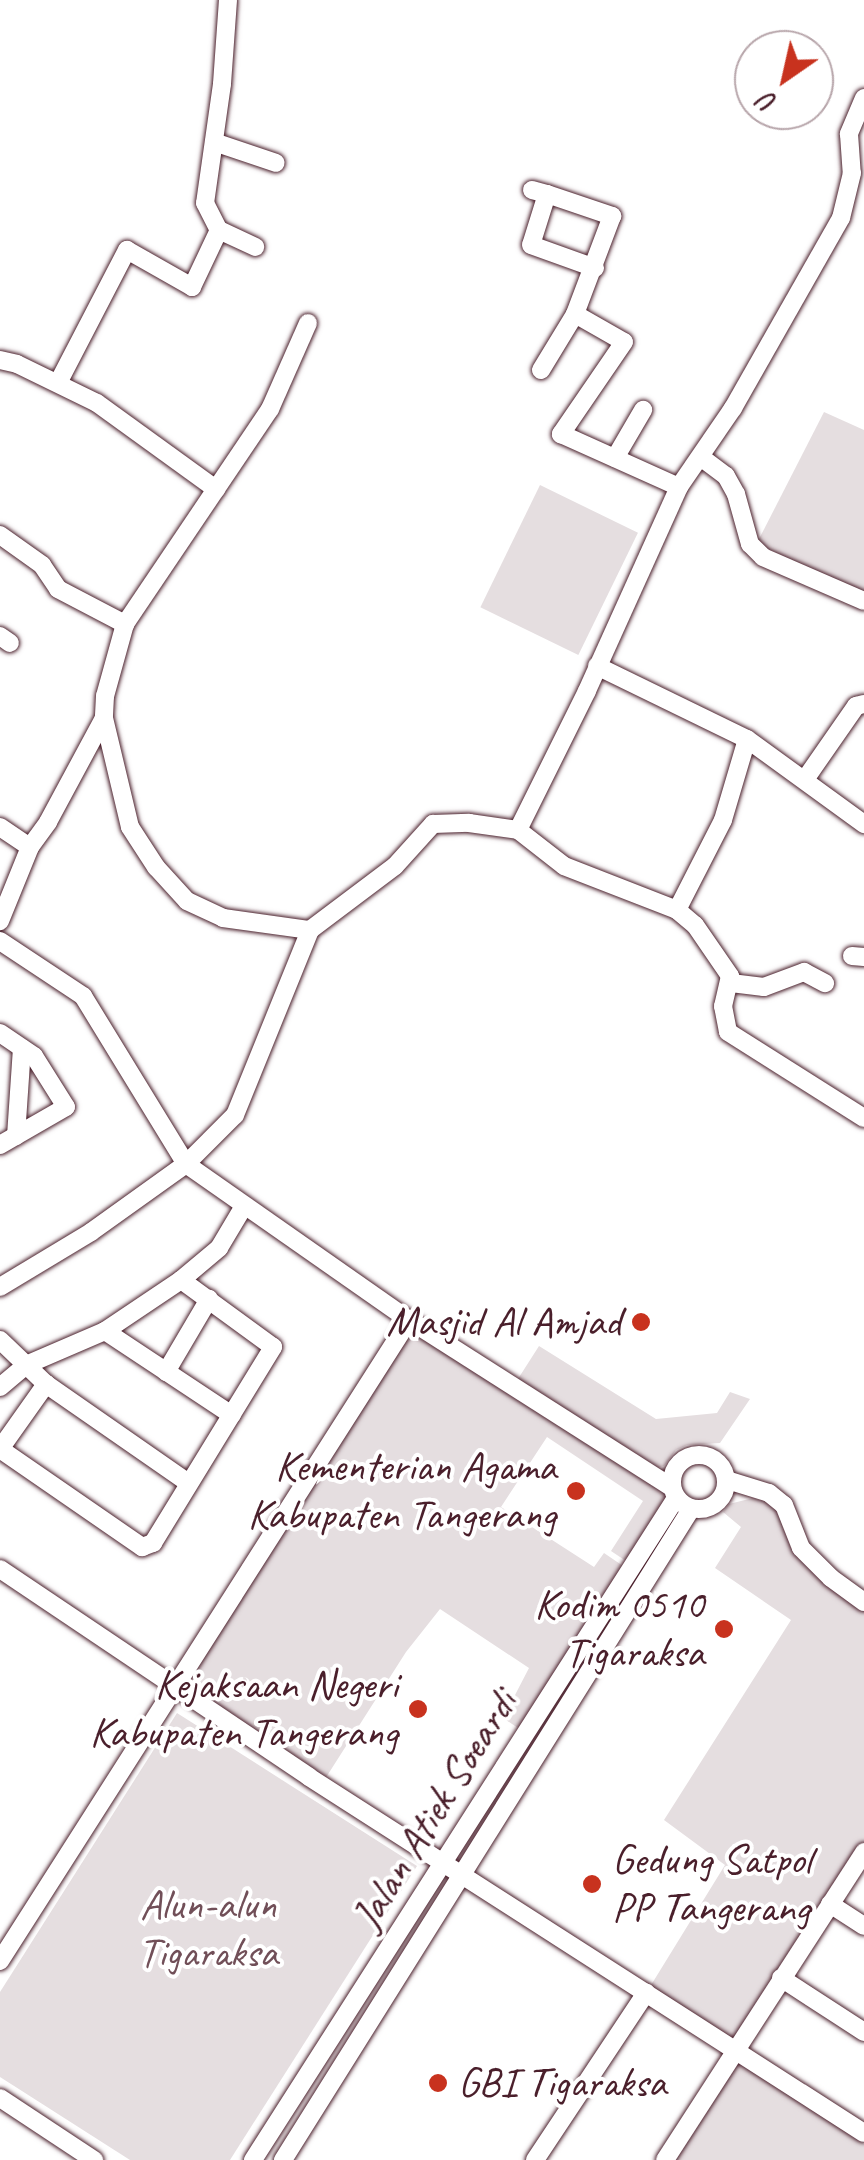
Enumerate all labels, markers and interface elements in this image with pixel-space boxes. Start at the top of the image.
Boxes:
north arrow [734,30,834,130]
text: U [753,85,783,122]
place label: Masjid Al Amjad [389,1297,621,1347]
marker: Masjid Al Amjad [630,1311,652,1333]
place label: Kementerian Agama Kabupaten Tangerang [247,1442,556,1540]
marker: Kementerian Agama Kabupaten Tangerang [565,1480,587,1502]
place label: Kodim 0510 Tigaraksa [535,1580,704,1678]
marker: Kodim 0510 Tigaraksa [713,1618,735,1640]
place label: Kejaksaan Negeri Kabupaten Tangerang [89,1660,398,1758]
street label: Jalan Atiek Soeardi [342,1682,528,1938]
marker: Kejaksaan Negeri Kabupaten Tangerang [407,1698,429,1720]
place label: Gedung Satpol PP Tangerang [612,1835,812,1934]
marker: Gedung Satpol PP Tangerang [581,1873,603,1895]
park label: Alun-alun Tigaraksa [138,1880,278,1978]
place label: GBI Tigaraksa [458,2058,666,2108]
marker: GBI Tigaraksa [427,2072,449,2094]

